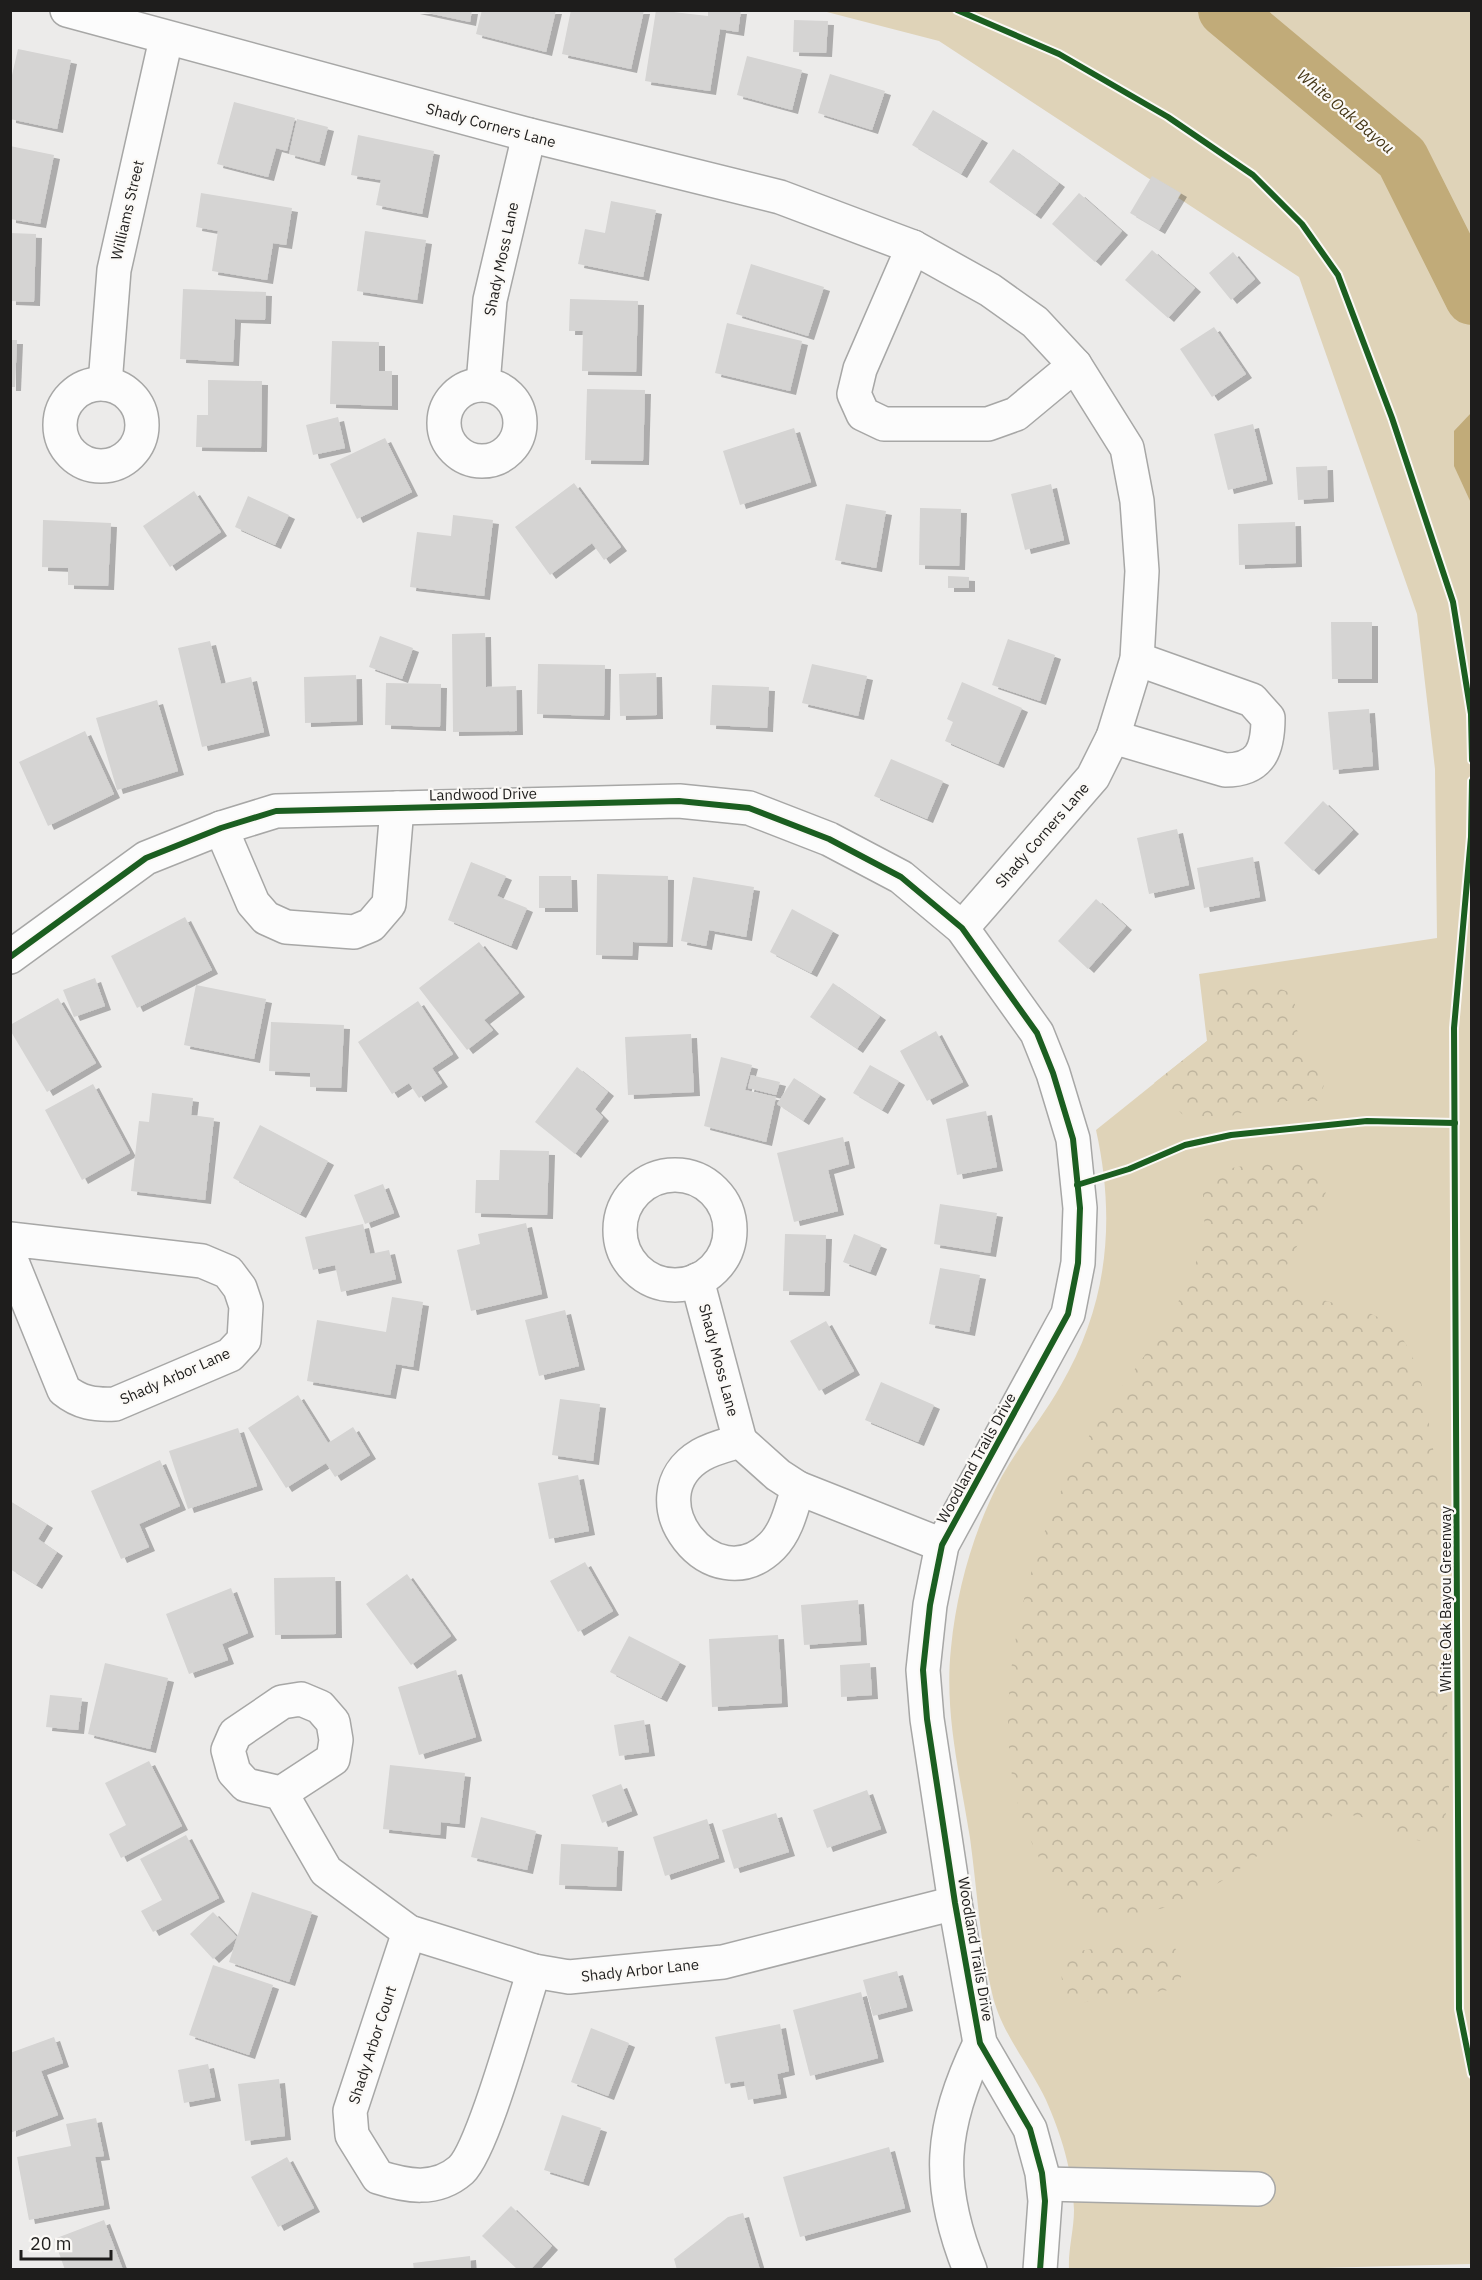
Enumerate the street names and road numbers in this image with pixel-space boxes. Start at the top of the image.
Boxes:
street label: Shady Corners Lane [424,99,558,151]
street label: Williams Street [106,158,148,262]
street label: Shady Moss Lane [480,200,522,318]
street label: Shady Corners Lane [991,778,1093,892]
street label: Landwood Drive [429,784,537,804]
street label: Shady Moss Lane [695,1302,743,1418]
street label: Shady Arbor Lane [117,1343,233,1409]
street label: Woodland Trails Drive [932,1389,1020,1527]
street label: White Oak Bayou Greenway [1436,1506,1455,1692]
street label: Woodland Trails Drive [954,1875,998,2023]
street label: Shady Arbor Lane [580,1954,700,1986]
street label: Shady Arbor Court [344,1983,400,2107]

